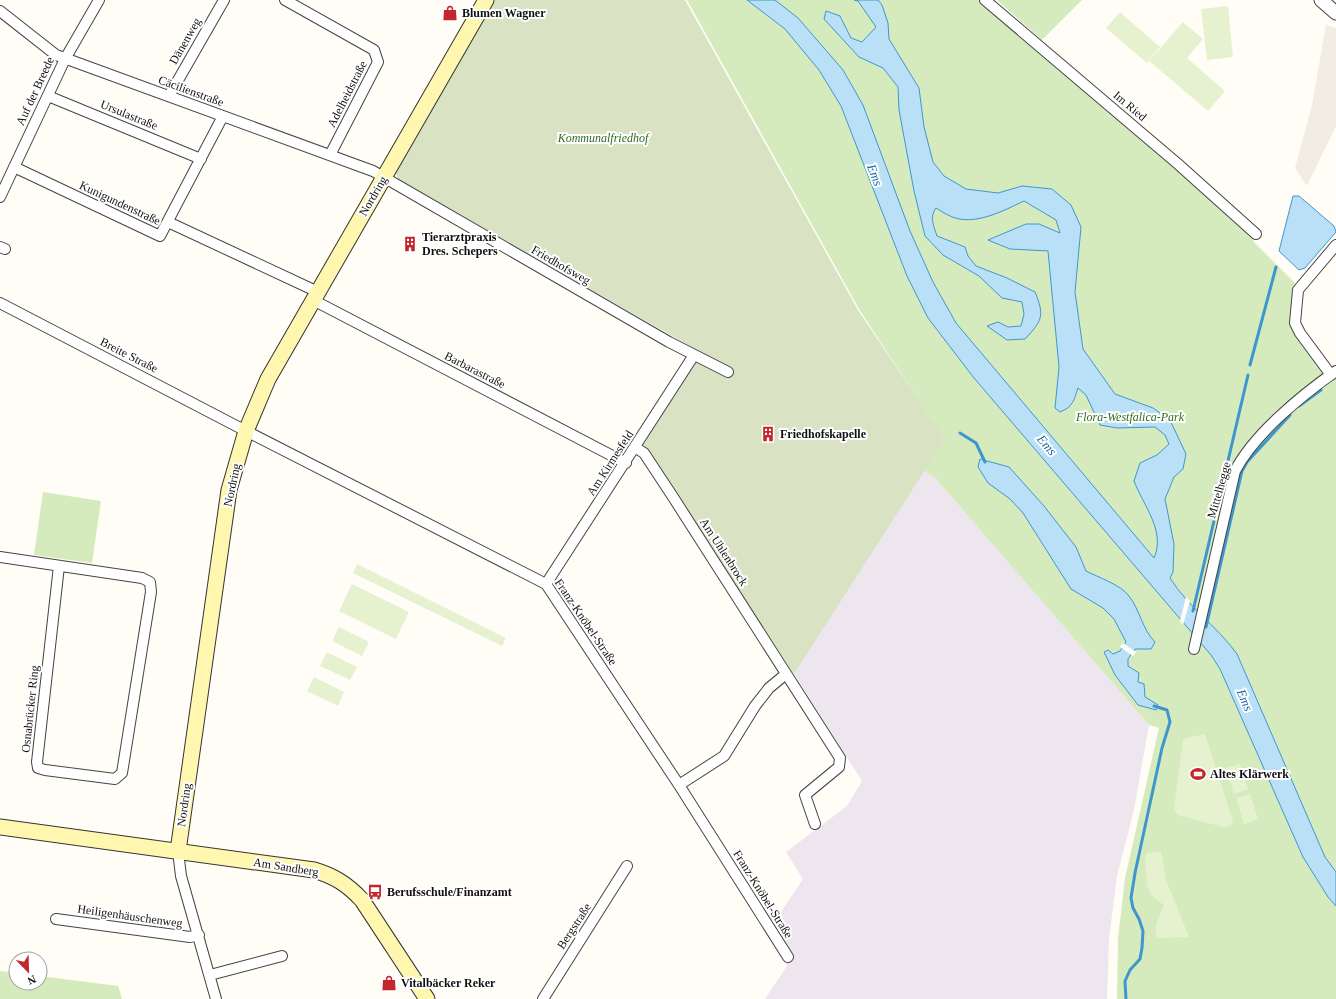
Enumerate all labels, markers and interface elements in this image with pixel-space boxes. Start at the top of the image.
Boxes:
shop icon: Blumen Wagner [441,4,459,22]
place label: Blumen Wagner [462,6,546,20]
street label: Dänenweg [166,15,204,67]
street label: Auf der Breede [13,55,57,127]
street label: Adelheidstraße [324,58,370,130]
street label: Cäcilienstraße [156,73,226,109]
street label: Im Ried [1111,88,1149,124]
street label: Ursulastraße [98,97,160,133]
park label: Kommunalfriedhof [557,131,650,145]
water label: Ems [864,161,886,188]
street label: Nordring [356,173,390,219]
street label: Kunigundenstraße [77,178,163,228]
place label: Tierarztpraxis Dres. Schepers [422,230,498,258]
building icon: Tierarztpraxis Dres. Schepers [401,235,419,253]
street label: Friedhofsweg [529,242,593,288]
street label: Breite Straße [98,334,160,376]
street label: Barbarastraße [442,349,508,391]
park label: Flora-Westfalica-Park [1075,410,1185,424]
building icon: Friedhofskapelle [759,425,777,443]
place label: Friedhofskapelle [780,427,867,441]
street label: Am Kirmesfeld [584,428,636,498]
water label: Ems [1033,431,1060,458]
street label: Mittelhegge [1204,460,1234,520]
street label: Nordring [221,462,243,508]
street label: Am Uhlenbrock [697,516,751,588]
street label: Franz-Knöbel-Straße [552,576,620,668]
street label: Osnabrücker Ring [18,665,42,753]
water label: Ems [1233,686,1256,713]
sports icon: Altes Klärwerk [1189,765,1207,783]
place label: Altes Klärwerk [1210,767,1289,781]
street label: Nordring [174,782,194,828]
street label: Franz-Knöbel-Straße [730,847,796,941]
street label: Am Sandberg [252,855,320,879]
bus stop icon: Berufsschule/Finanzamt [366,883,384,901]
place label: Berufsschule/Finanzamt [387,885,512,899]
street label: Bergstraße [554,900,594,952]
street label: Heiligenhäuschenweg [77,902,183,930]
north arrow [8,951,48,991]
text: N [26,973,38,987]
shop icon: Vitalbäcker Reker [380,974,398,992]
place label: Vitalbäcker Reker [401,976,496,990]

